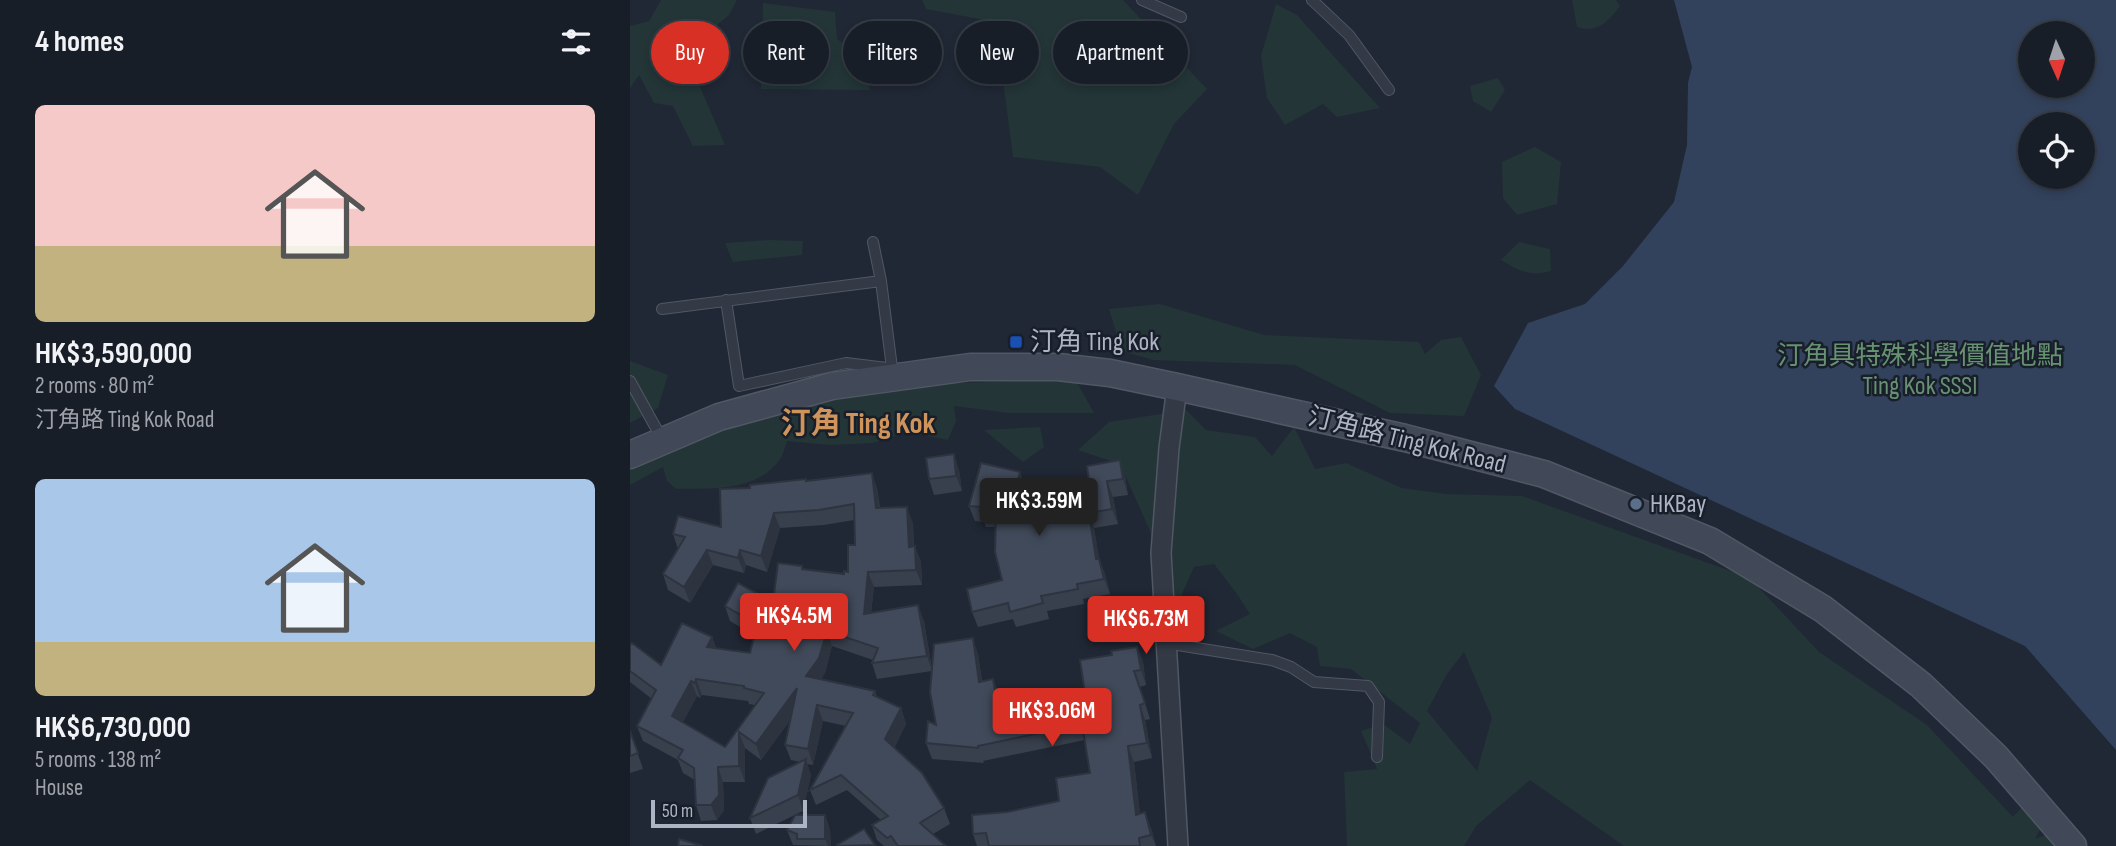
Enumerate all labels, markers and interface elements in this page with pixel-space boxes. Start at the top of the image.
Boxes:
chip: Buy [651,21,729,84]
chip: Rent [743,21,829,84]
chip: Filters [843,21,942,84]
chip: New [956,21,1039,84]
chip: Apartment [1053,21,1188,84]
north arrow [2018,21,2095,98]
map controls [2018,21,2095,189]
icon: filters [557,23,595,61]
text: 4 homes [35,24,124,60]
button: locate [2018,112,2095,189]
icon: home [252,151,378,277]
place label: 汀角 Ting Kok [1030,327,1159,358]
marker: 汀角 Ting Kok [1008,334,1024,350]
text: HK$3,590,000 [35,336,192,372]
park label: 汀角具特殊科學價值地點 Ting Kok SSSI [1777,341,2063,402]
text: 2 rooms · 80 m² [35,372,154,400]
street label: 汀角路 Ting Kok Road [1305,401,1509,481]
text: 汀角路 Ting Kok Road [35,406,214,434]
district label: 汀角 Ting Kok [781,406,936,442]
pin: HK$3.59M [967,478,1111,538]
text: HK$3.59M [996,487,1082,515]
place label: HKBay [1650,489,1706,520]
marker: HKBay [1628,496,1644,512]
icon: home [252,525,378,651]
pin: HK$4.5M [729,594,859,653]
pin: HK$6.73M [1074,596,1218,656]
text: HK$4.5M [756,602,832,630]
text: HK$6.73M [1103,605,1189,633]
pin: HK$3.06M [980,688,1124,748]
text: HK$3.06M [1009,697,1095,725]
text: HK$6,730,000 [35,710,191,746]
text: 5 rooms · 138 m² [35,746,161,774]
text: House [35,774,83,802]
scale bar [651,797,807,829]
text: 50 m [662,800,693,823]

